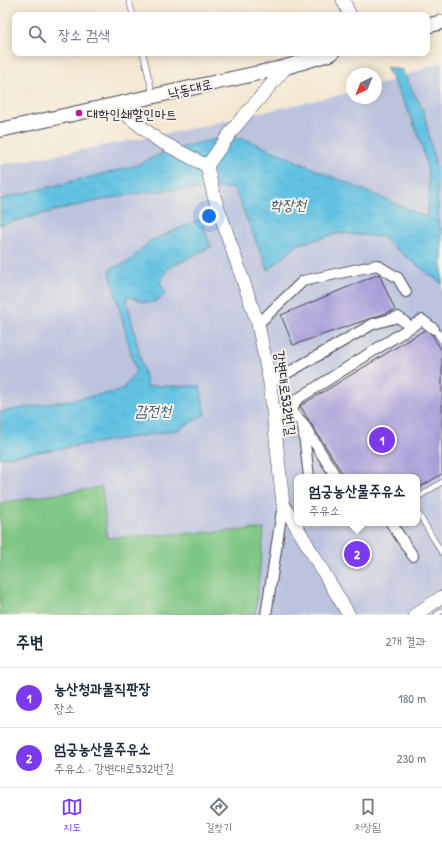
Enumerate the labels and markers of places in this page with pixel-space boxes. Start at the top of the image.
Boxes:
place label: 대학인쇄할인마트 [87,104,177,123]
marker: 대학인쇄할인마트 [74,108,84,118]
pin: 1 [369,425,395,455]
pin: 2 [344,539,370,569]

